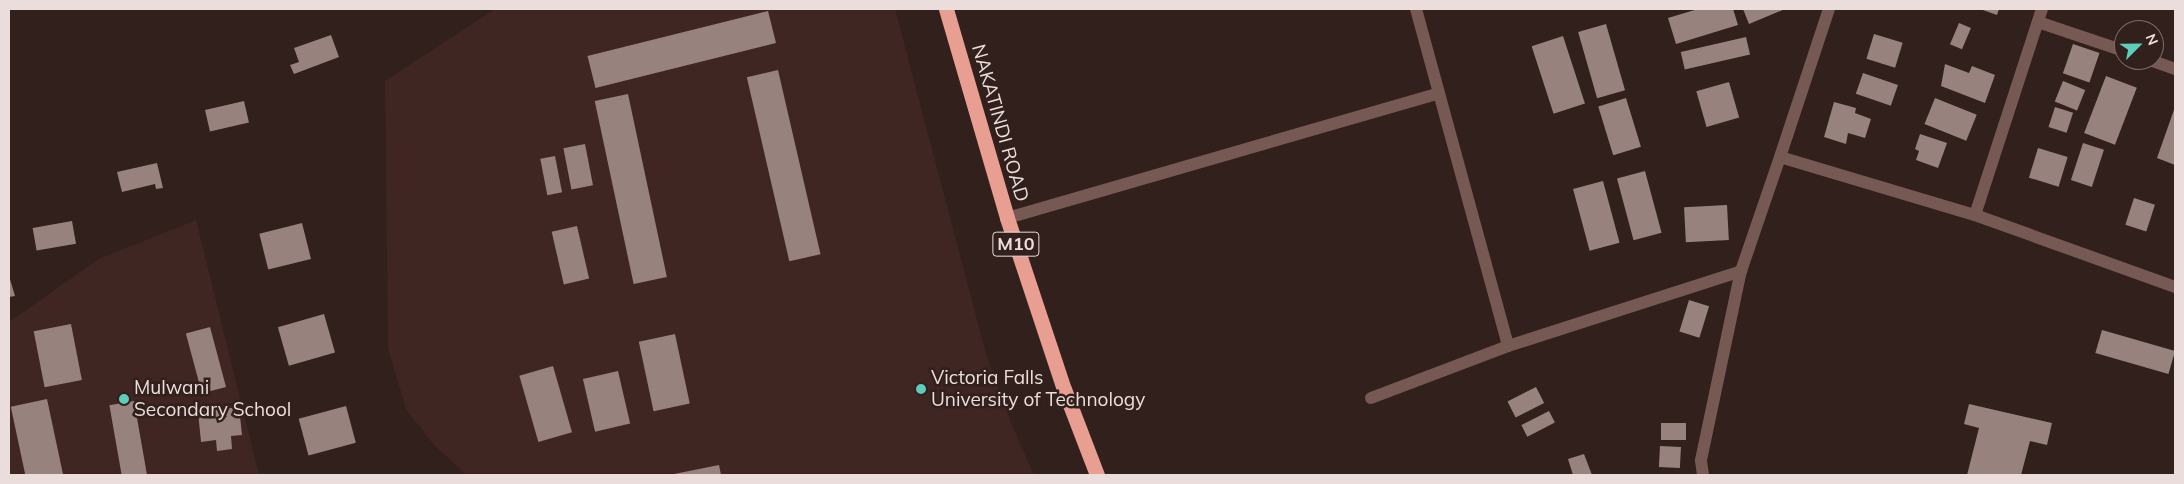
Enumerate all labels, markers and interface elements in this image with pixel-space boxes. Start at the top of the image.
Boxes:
north arrow [2114,20,2164,70]
text: N [2142,31,2162,48]
street label: NAKATINDI ROAD [967,42,1033,204]
road number: M10 [992,228,1040,260]
place label: Victoria Falls University of Technology [931,367,1145,411]
place label: Mulwani Secondary School [134,377,291,421]
marker: Victoria Falls University of Technology [915,383,927,395]
marker: Mulwani Secondary School [118,393,130,405]

